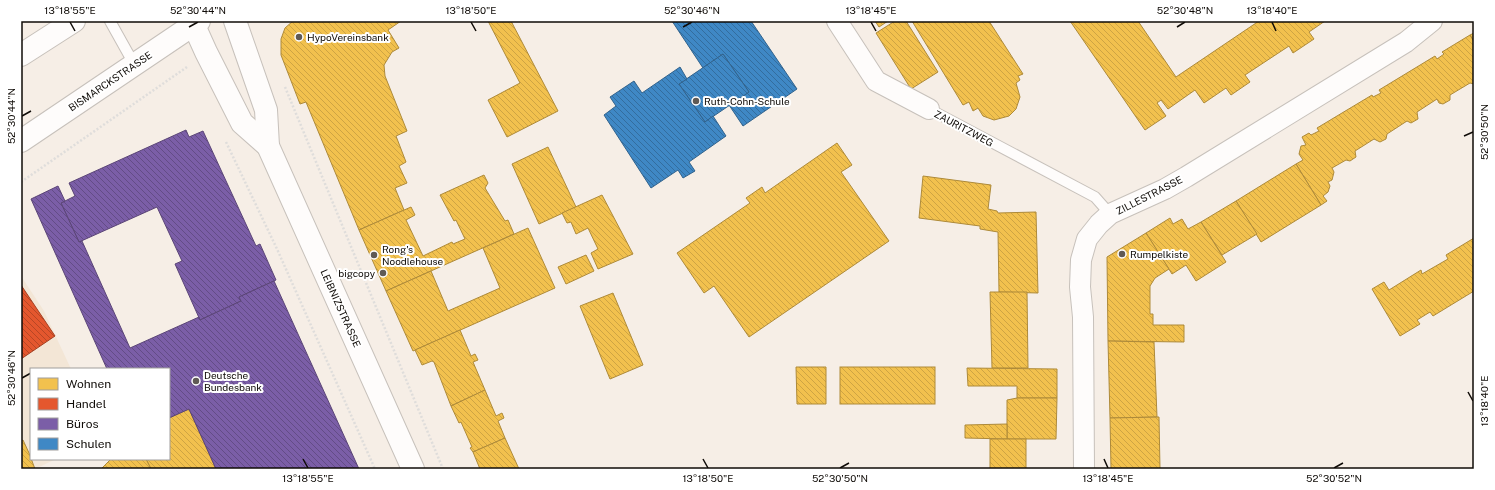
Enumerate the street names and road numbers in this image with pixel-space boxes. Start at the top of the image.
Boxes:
street label: BISMARCKSTRASSE [66,49,154,113]
street label: ZAURITZWEG [932,107,996,149]
street label: ZILLESTRASSE [1114,173,1184,217]
street label: LEIBNIZSTRASSE [318,267,364,349]

